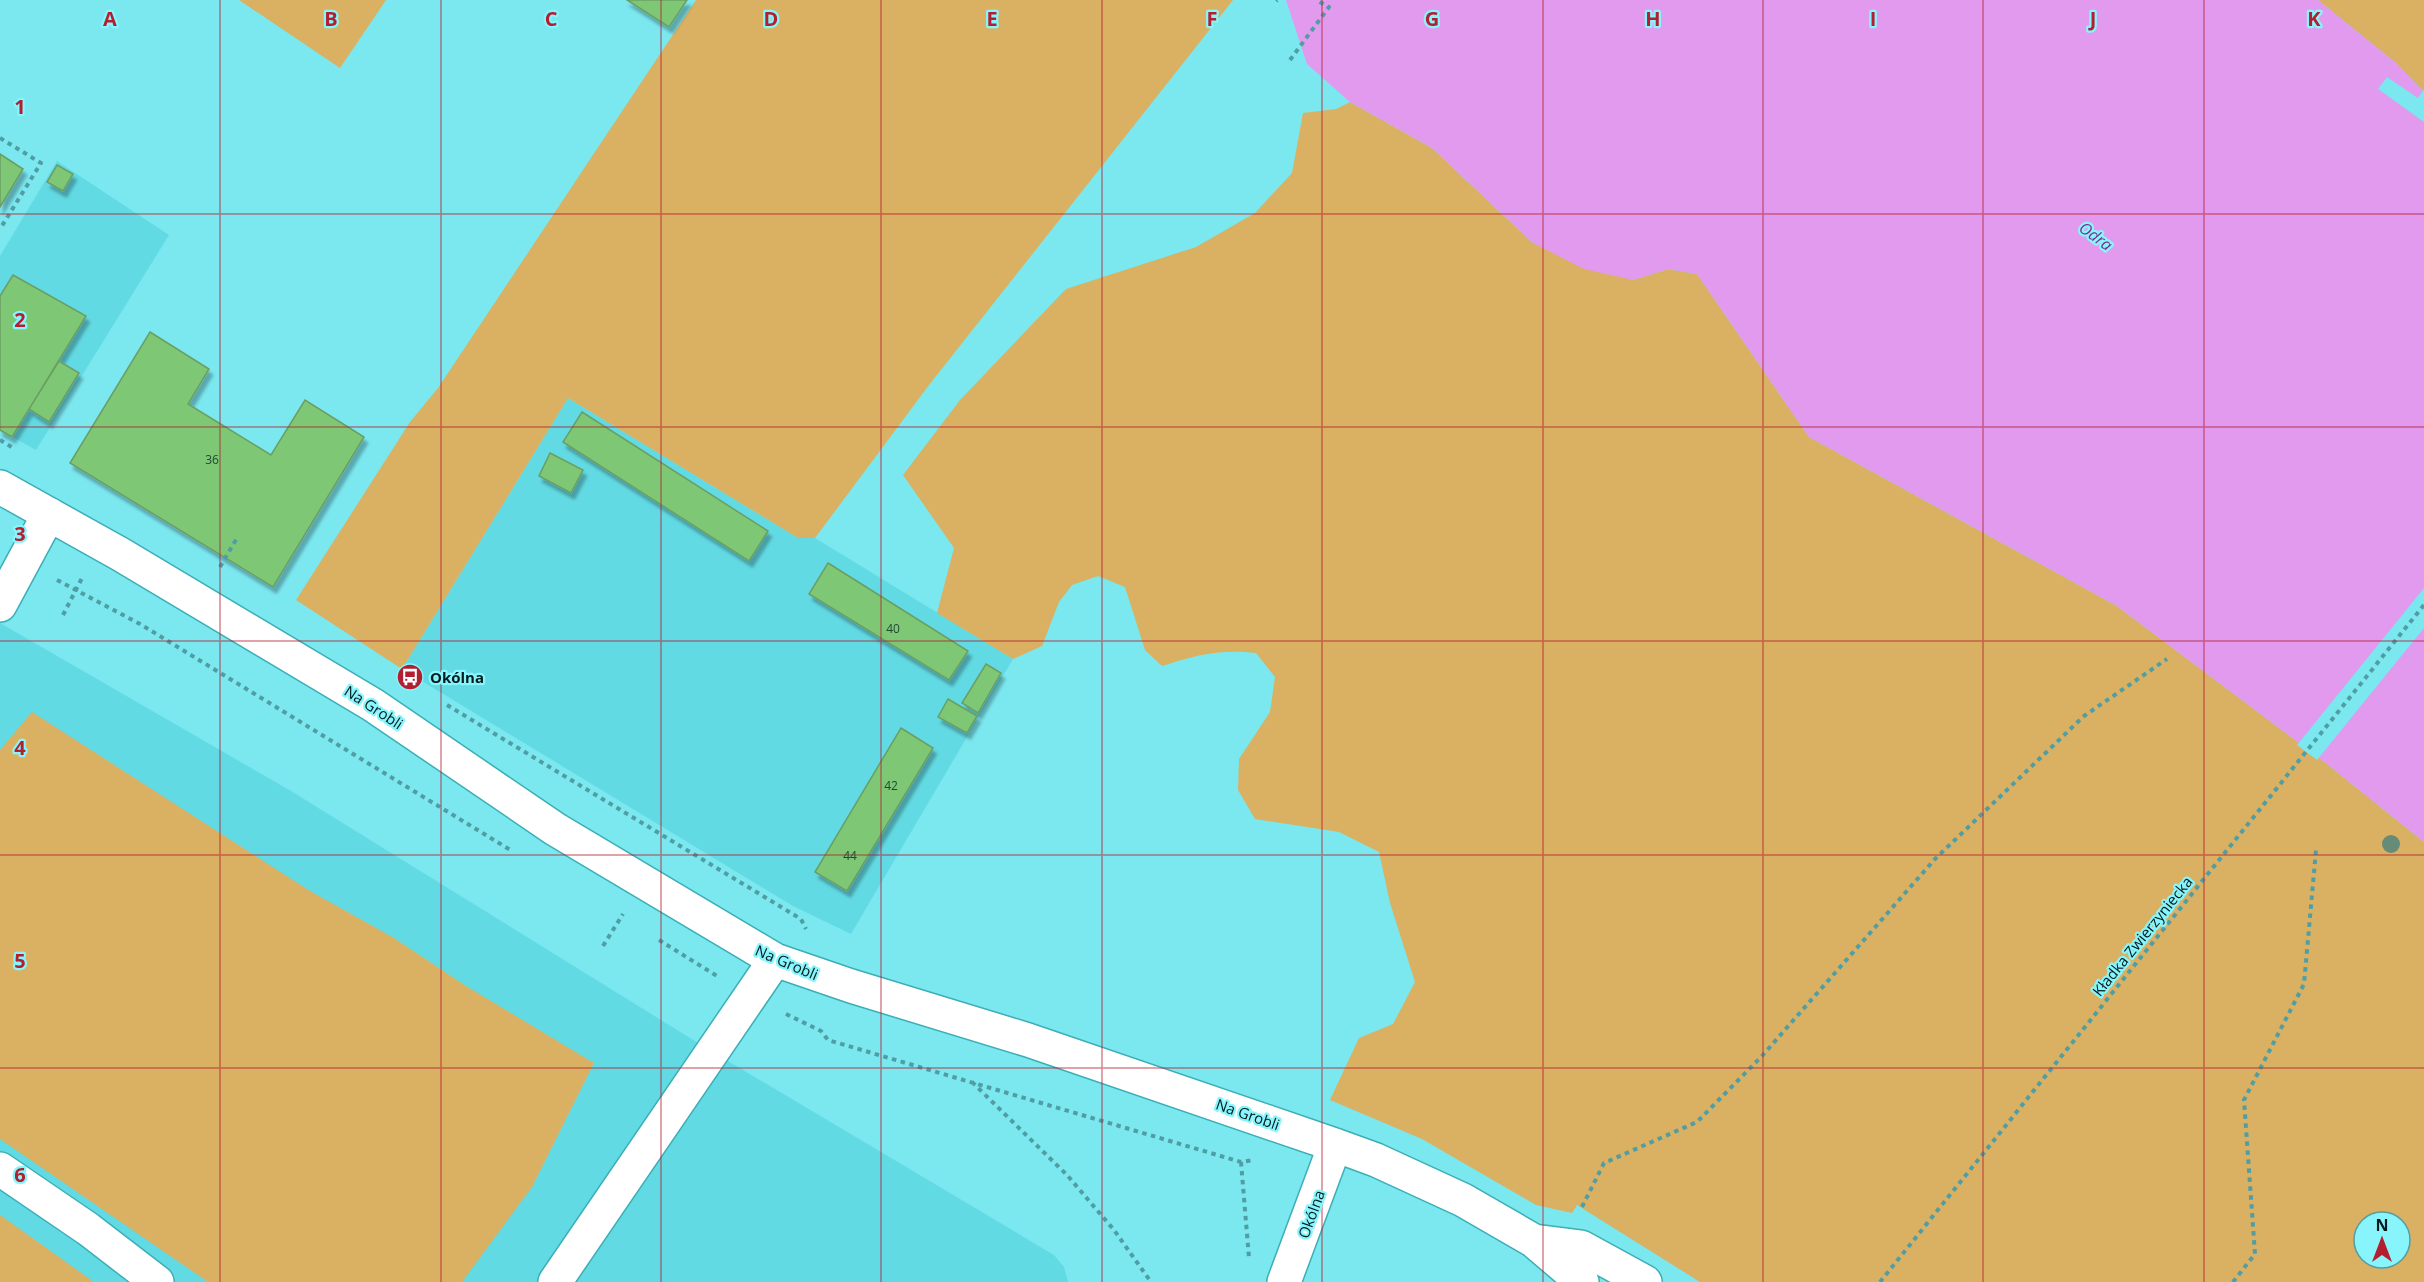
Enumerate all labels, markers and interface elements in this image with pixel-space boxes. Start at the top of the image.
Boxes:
text: A [103,5,117,32]
text: B [324,5,338,32]
text: C [545,5,558,32]
text: D [764,5,778,32]
text: E [986,5,998,32]
text: F [1207,5,1217,32]
text: G [1425,5,1439,32]
text: H [1645,5,1661,32]
text: I [1870,5,1876,32]
text: J [2088,5,2096,32]
text: K [2307,5,2321,32]
text: 1 [14,93,26,120]
water label: Odra [2075,216,2117,256]
text: 2 [14,306,26,333]
house number: 36 [205,451,219,468]
text: 3 [14,520,26,547]
house number: 40 [886,620,900,637]
bus stop icon: Okólna [395,662,425,692]
place label: Okólna [430,667,484,687]
street label: Na Grobli [341,681,407,733]
text: 4 [14,734,26,761]
house number: 42 [884,777,898,794]
house number: 44 [843,847,857,864]
street label: Kładka Zwierzyniecka [2088,872,2196,1000]
street label: Na Grobli [753,940,821,984]
text: 5 [14,947,26,974]
street label: Na Grobli [1213,1094,1283,1134]
text: 6 [14,1161,26,1188]
street label: Okólna [1293,1187,1329,1241]
north arrow [2352,1210,2412,1270]
text: N [2375,1214,2389,1236]

